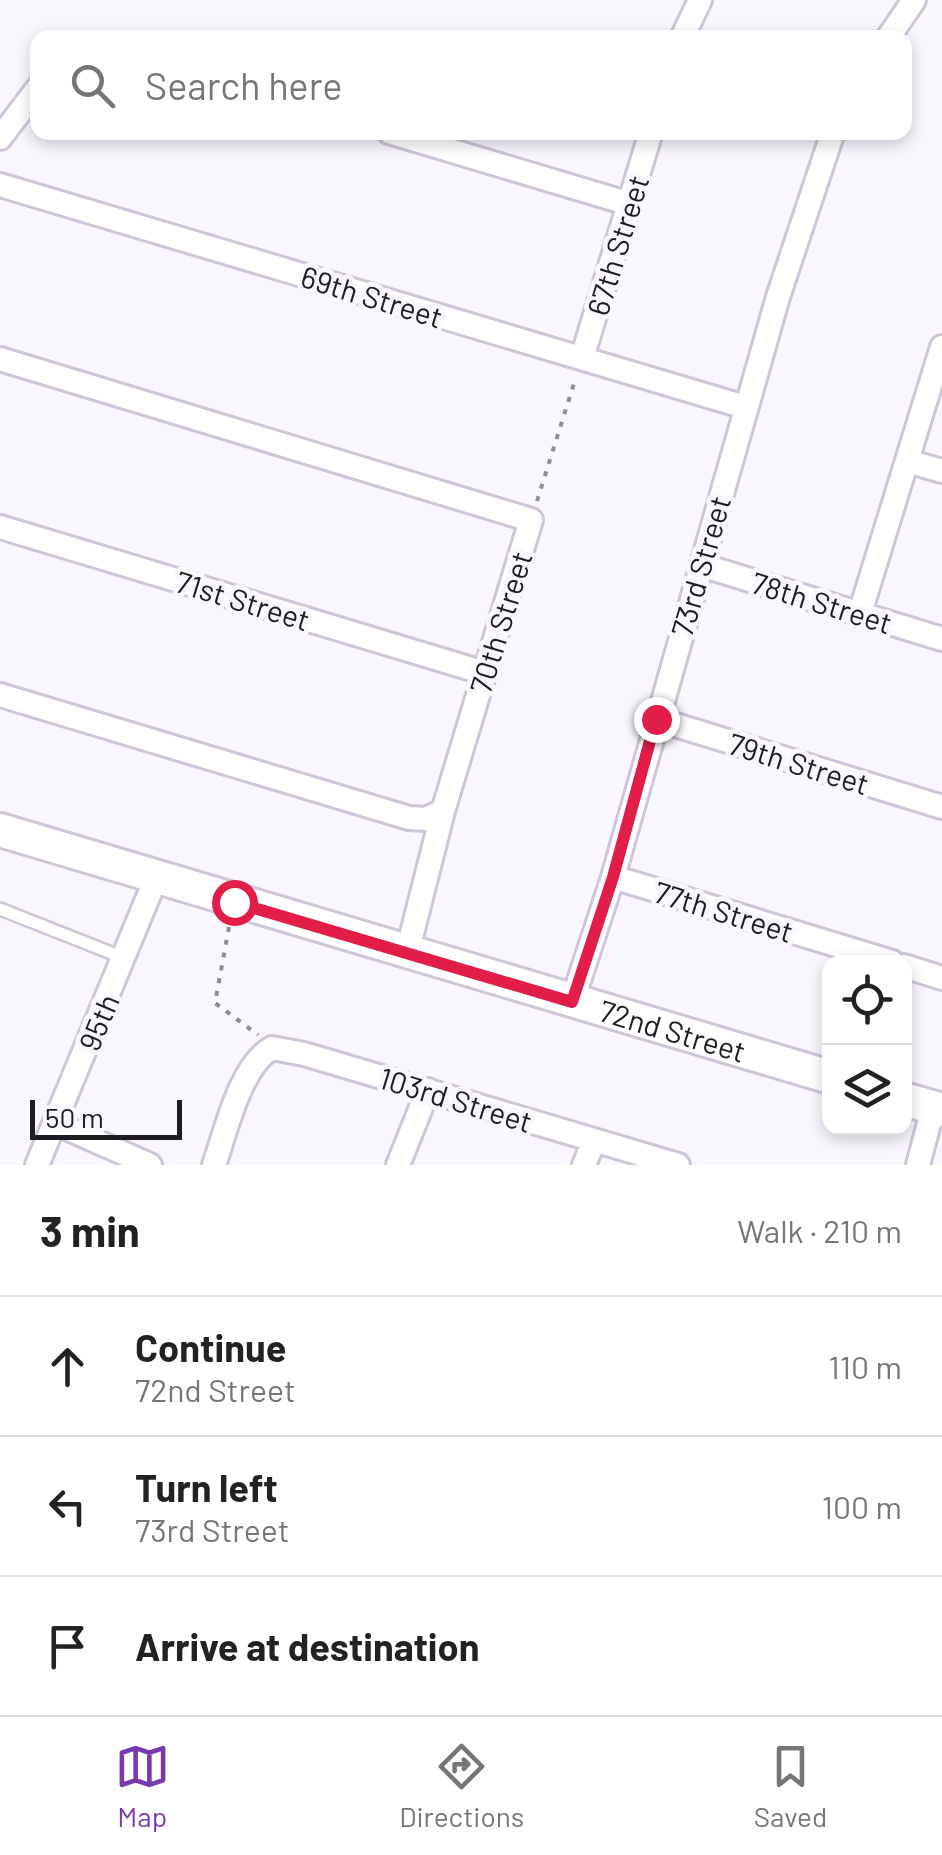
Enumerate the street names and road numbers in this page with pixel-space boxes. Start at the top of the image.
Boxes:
street label: 67th Street [579,171,655,319]
street label: 69th Street [297,257,447,335]
street label: 73rd Street [663,491,737,641]
street label: 70th Street [461,547,539,697]
street label: 71st Street [172,563,314,637]
street label: 78th Street [747,564,897,640]
street label: 79th Street [724,725,874,801]
street label: 77th Street [650,873,798,949]
street label: 95th [70,988,126,1056]
street label: 72nd Street [596,992,750,1069]
street label: 103rd Street [375,1059,537,1139]

